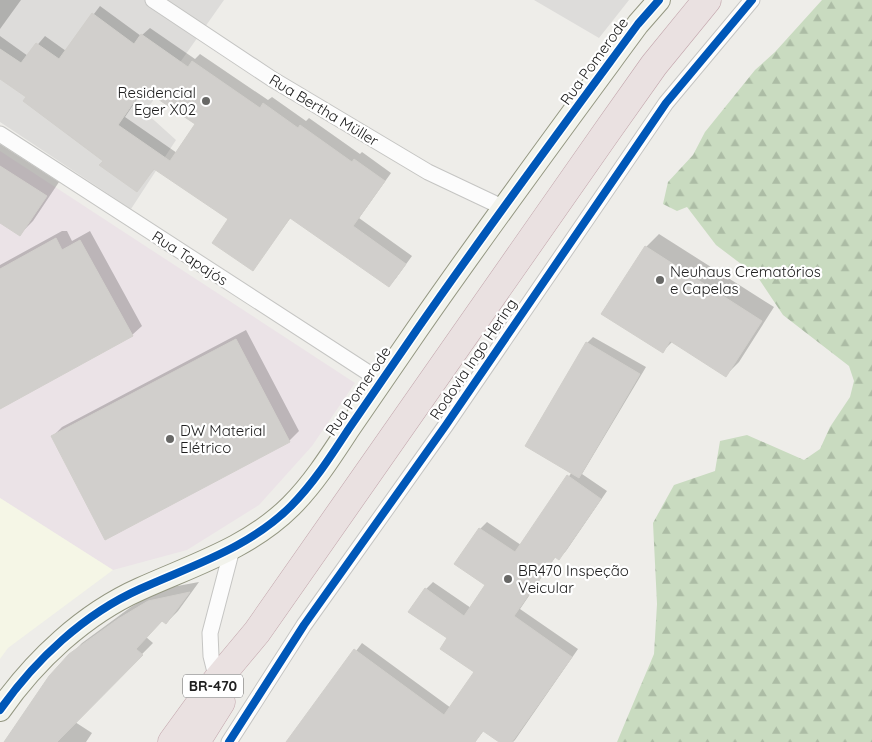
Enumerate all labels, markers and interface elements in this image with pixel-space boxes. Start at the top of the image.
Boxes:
street label: Rua Pomerode [556,13,632,109]
street label: Rua Bertha Müller [266,70,382,150]
place label: Residencial Eger X02 [118,83,196,119]
marker: Residencial Eger X02 [200,95,212,107]
street label: Rua Tapajós [149,226,231,290]
place label: Neuhaus Crematórios e Capelas [670,262,821,298]
marker: Neuhaus Crematórios e Capelas [654,274,666,286]
street label: Rodovia Ingo Hering [425,295,521,423]
street label: Rua Pomerode [321,343,395,439]
place label: DW Material Elétrico [180,421,266,457]
marker: DW Material Elétrico [164,433,176,445]
place label: BR470 Inspeção Veicular [518,561,629,597]
marker: BR470 Inspeção Veicular [502,573,514,585]
road number: BR-470 [183,674,243,698]

